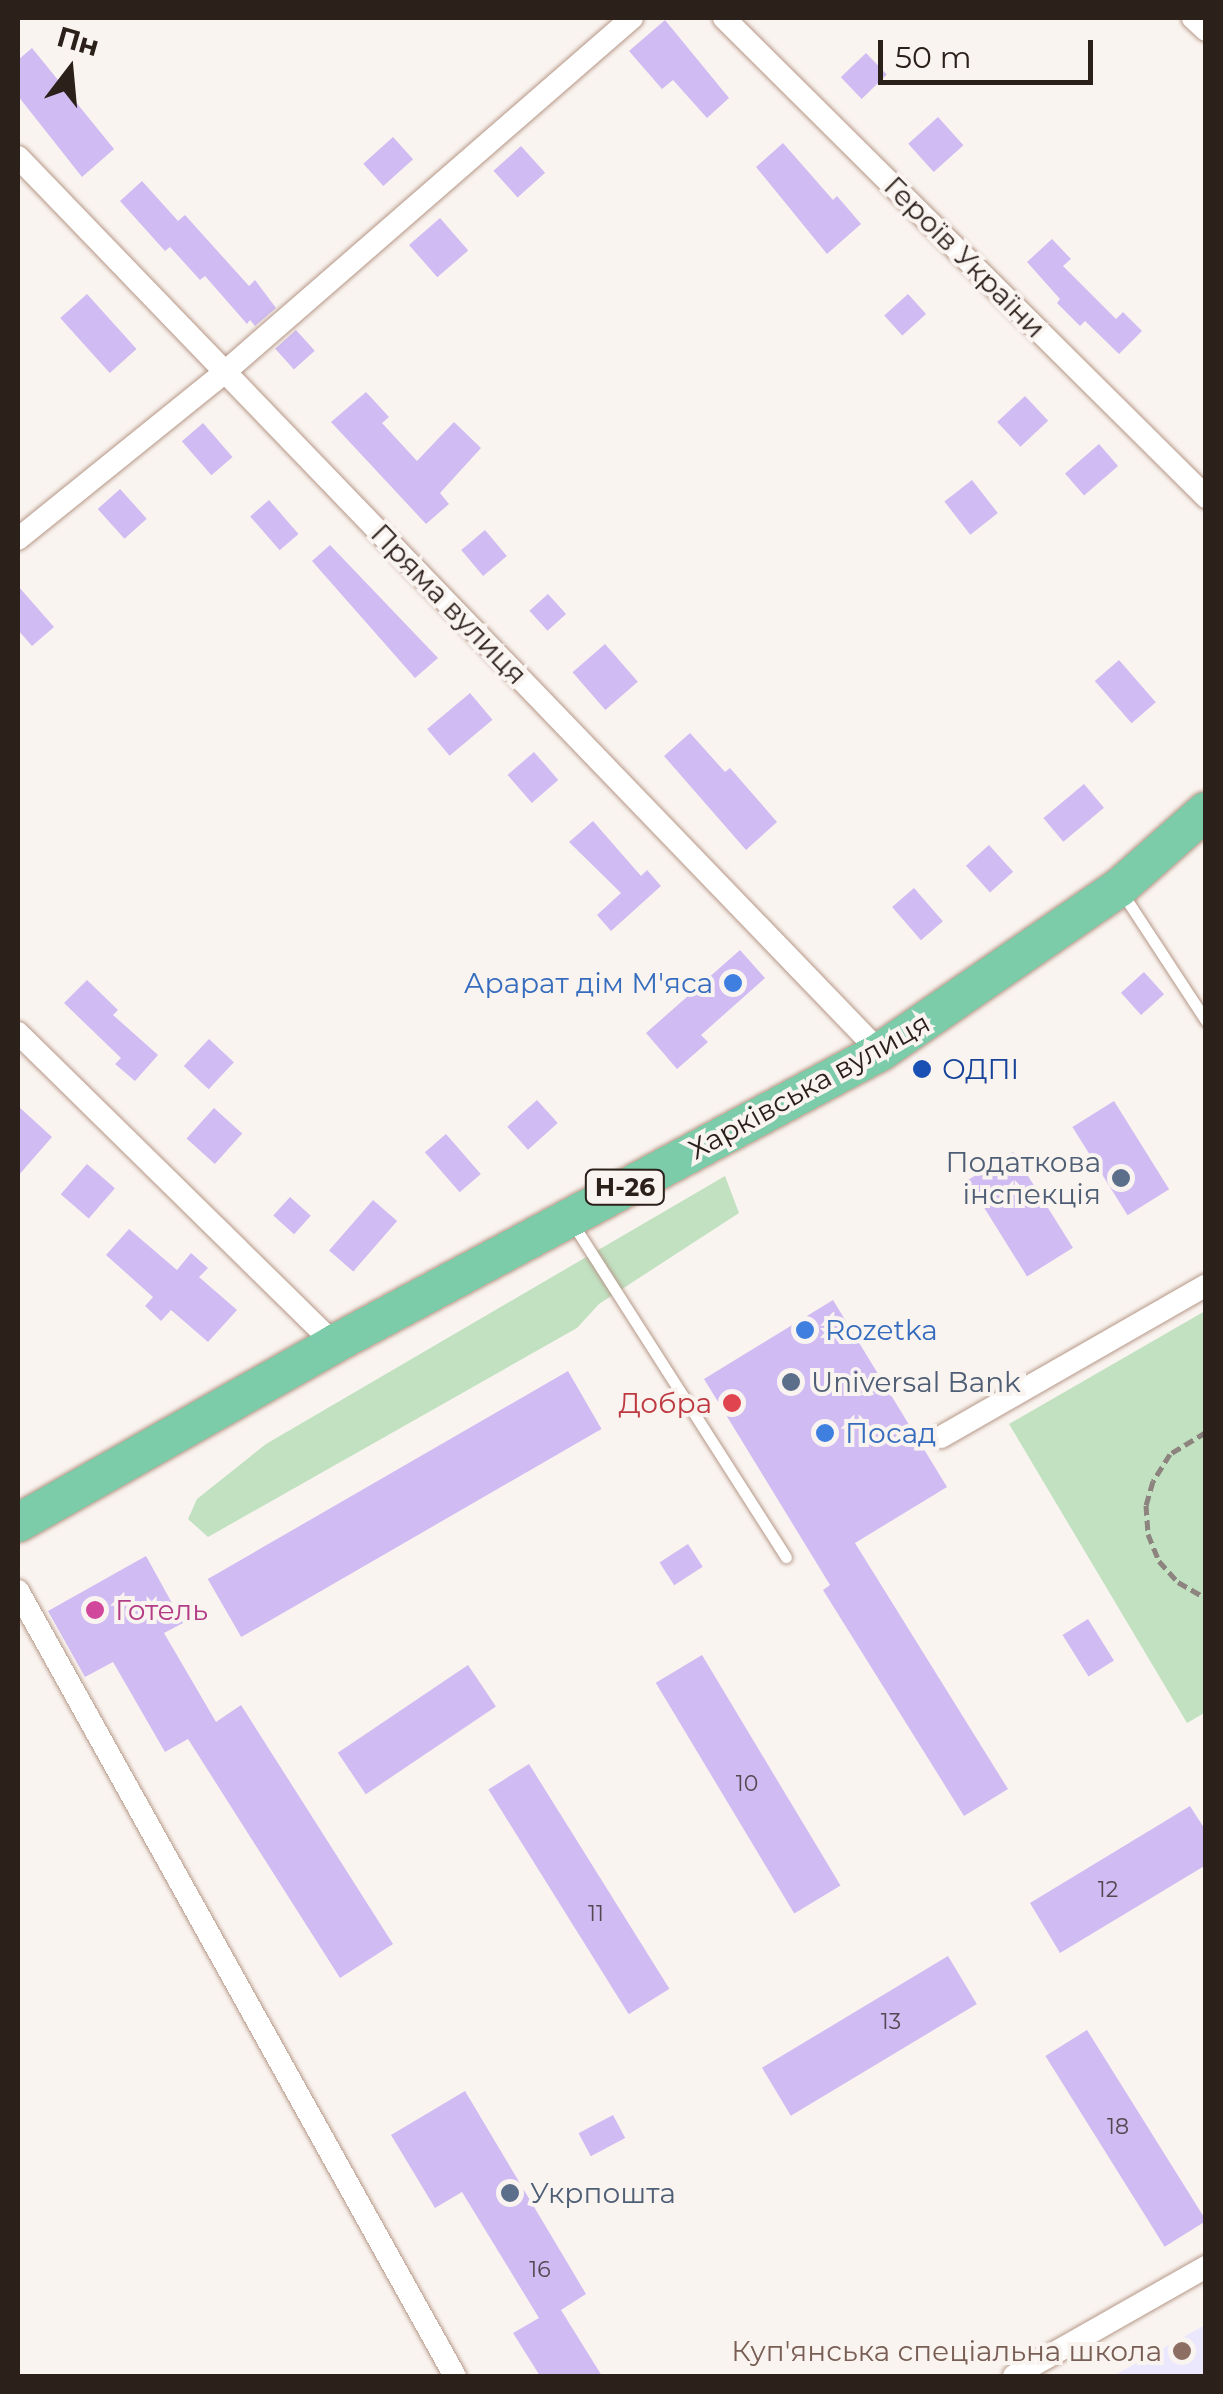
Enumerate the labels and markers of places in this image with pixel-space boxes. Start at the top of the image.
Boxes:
place label: Арарат дім М'яса [464,966,713,1000]
marker: Арарат дім М'яса [722,972,744,994]
place label: ОДПІ [942,1052,1019,1086]
marker: ОДПІ [911,1058,933,1080]
place label: Податкова інспекція [945,1145,1101,1211]
marker: Податкова інспекція [1110,1167,1132,1189]
place label: Rozetka [825,1313,938,1347]
marker: Rozetka [794,1319,816,1341]
place label: Universal Bank [811,1365,1021,1399]
marker: Universal Bank [780,1371,802,1393]
place label: Добра [618,1386,712,1420]
marker: Добра [721,1392,743,1414]
place label: Посад [845,1416,936,1450]
marker: Посад [814,1422,836,1444]
place label: Готель [115,1593,208,1627]
marker: Готель [84,1599,106,1621]
place label: Укрпошта [530,2176,676,2210]
marker: Укрпошта [499,2182,521,2204]
place label: Куп'янська спеціальна школа [731,2334,1162,2368]
marker: Куп'янська спеціальна школа [1171,2340,1193,2362]

